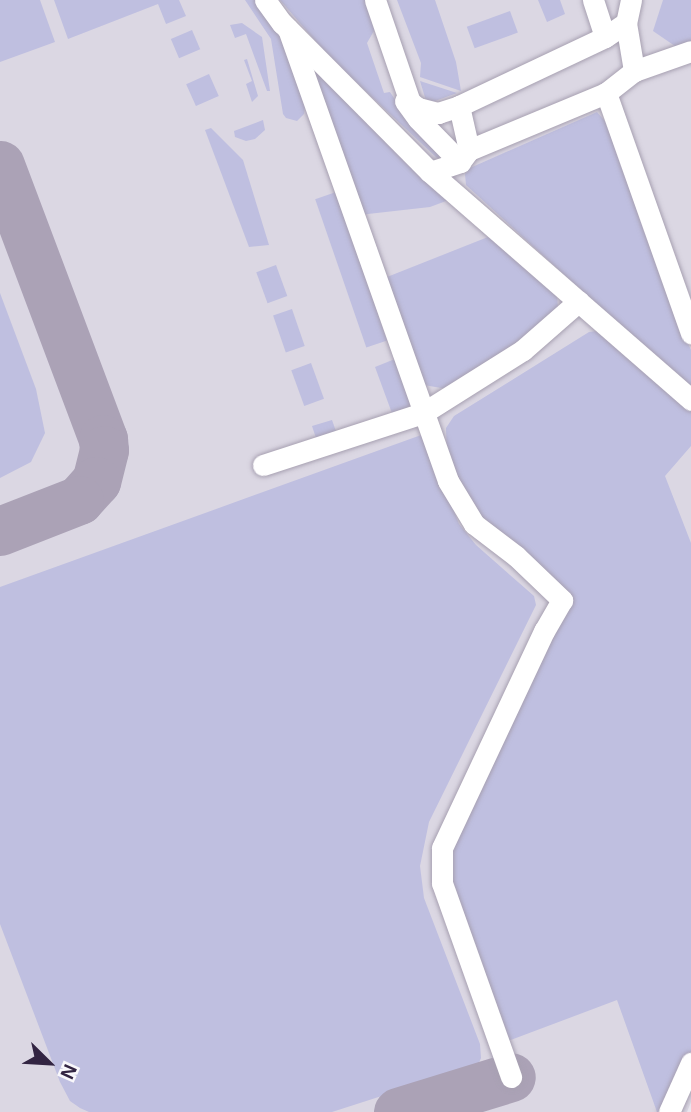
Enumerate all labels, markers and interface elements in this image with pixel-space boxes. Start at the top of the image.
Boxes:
north arrow [14,1028,84,1098]
text: N [56,1061,81,1082]

